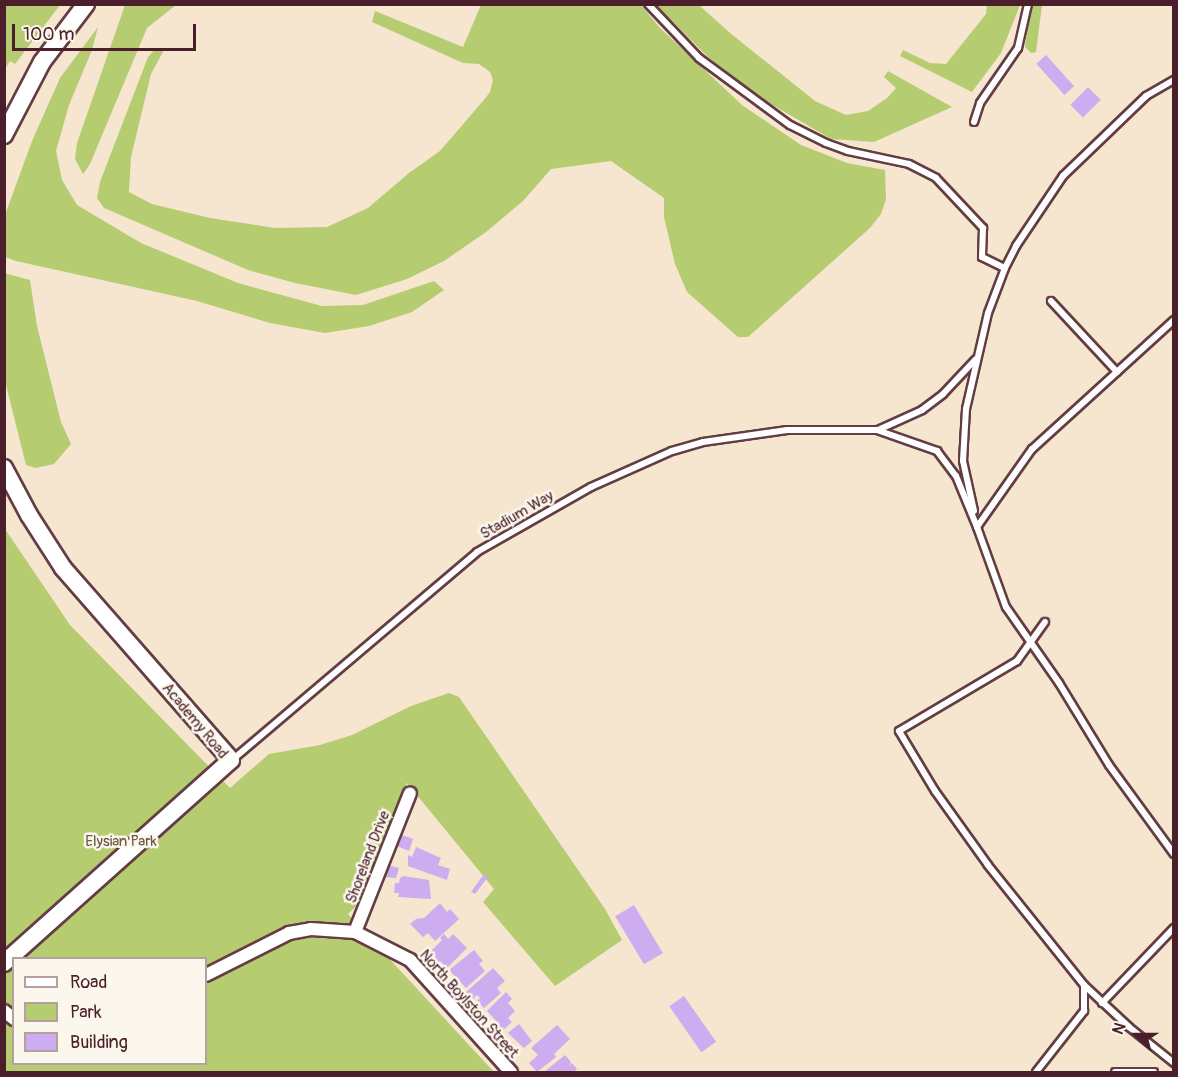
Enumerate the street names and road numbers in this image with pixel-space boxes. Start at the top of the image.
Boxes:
street label: Stadium Way [477,487,557,543]
street label: Academy Road [158,680,232,762]
street label: Shoreland Drive [342,808,394,906]
street label: North Boylston Street [416,946,522,1062]

